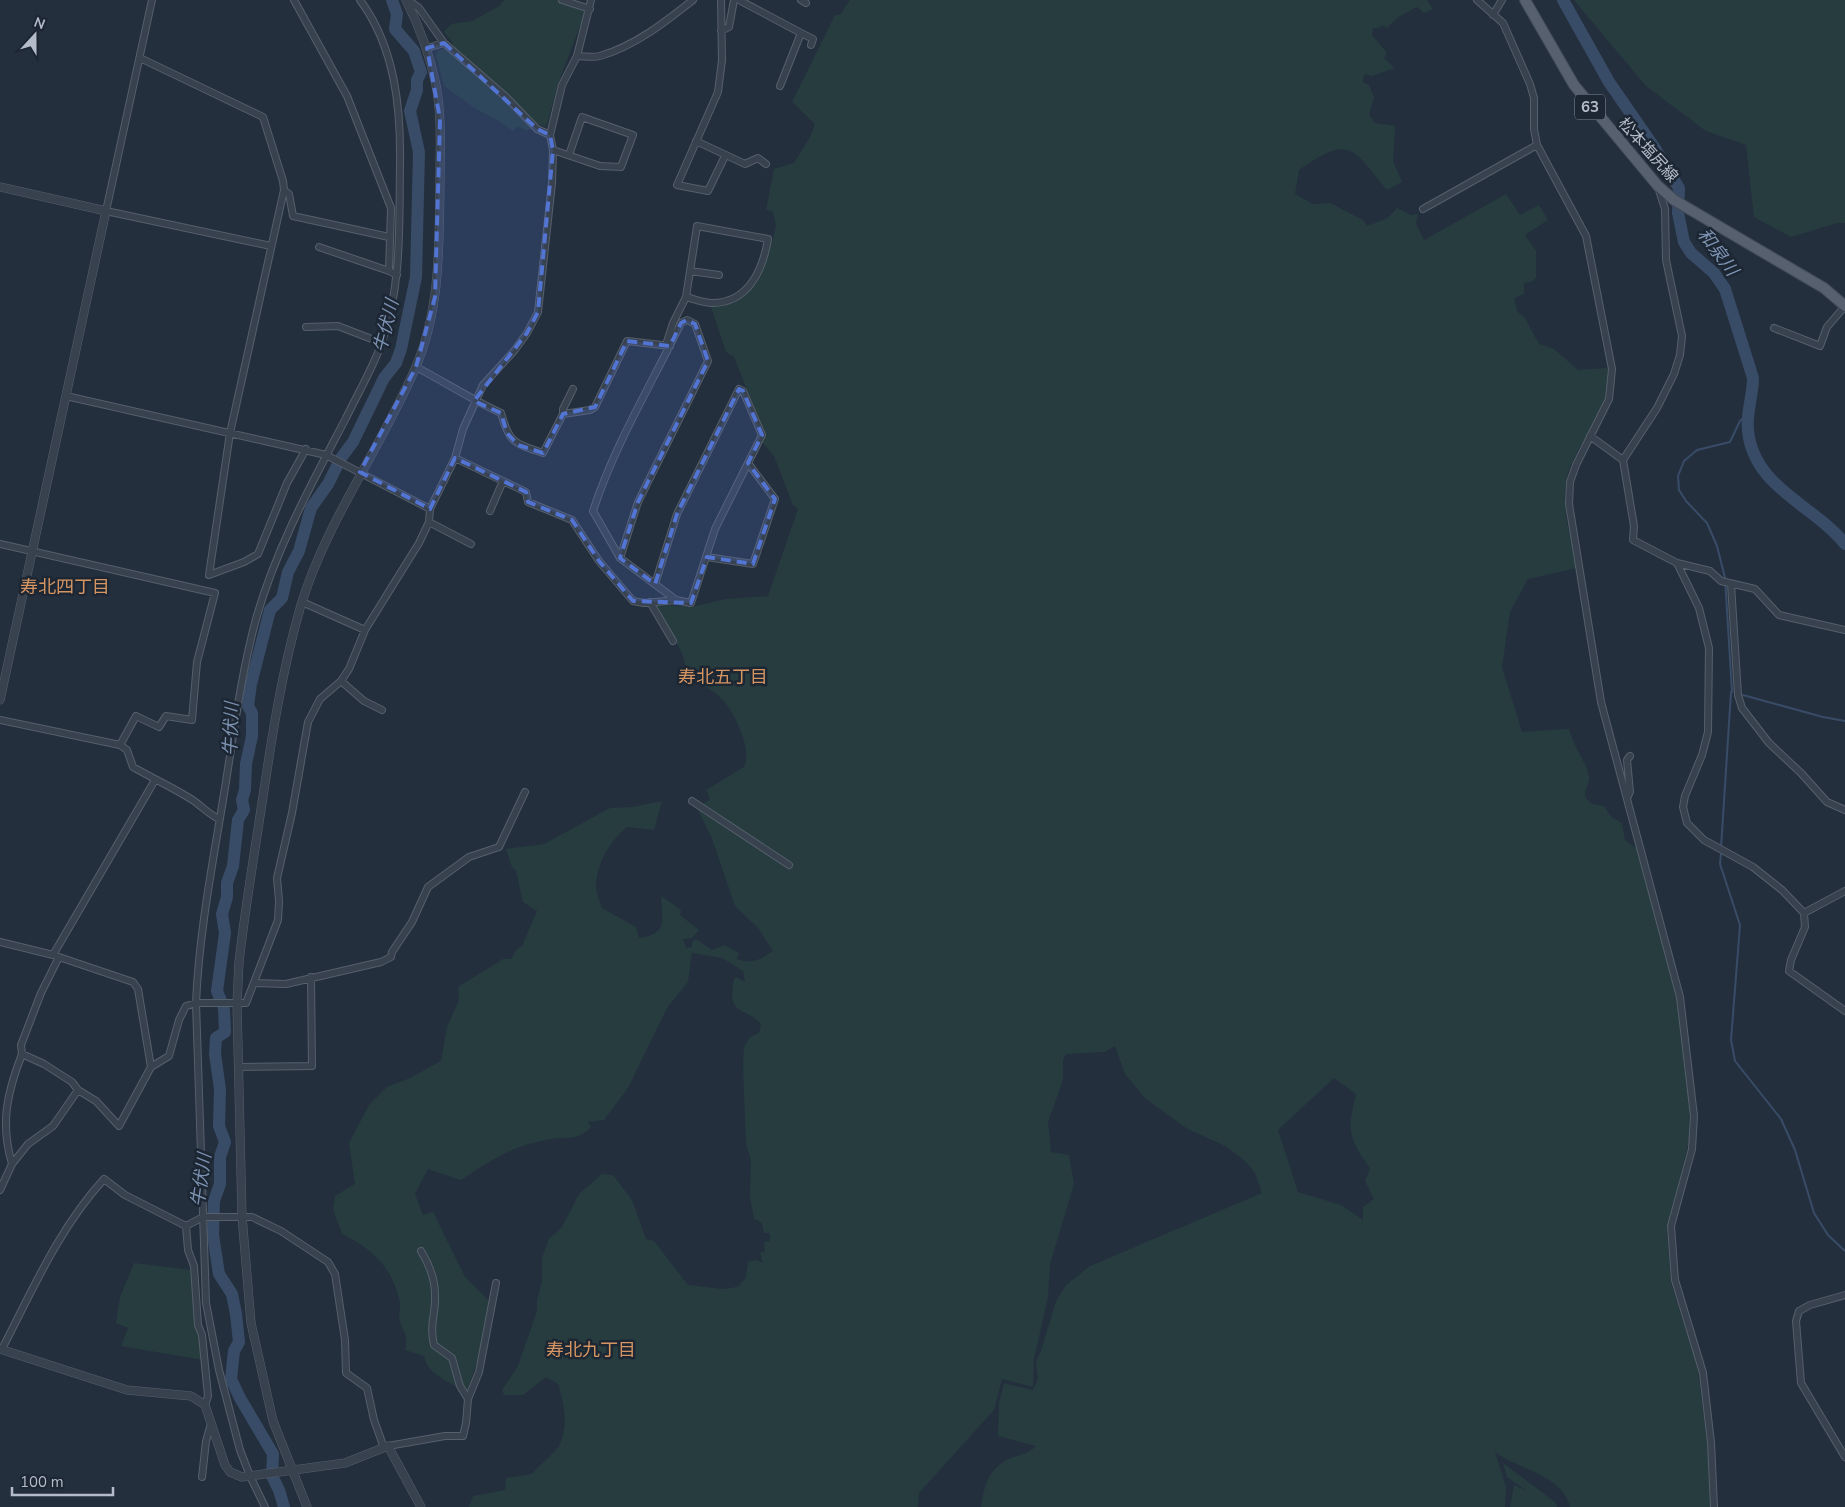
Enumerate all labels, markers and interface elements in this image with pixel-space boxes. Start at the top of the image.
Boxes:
north arrow [10,10,60,60]
text: N [31,13,48,34]
road number: 63 [1575,94,1605,120]
street label: 松本塩尻線 [1613,113,1683,187]
water label: 和泉川 [1692,223,1745,282]
water label: 牛伏川 [368,295,405,355]
district label: 寿北四丁目 [20,575,110,599]
district label: 寿北五丁目 [678,665,768,689]
water label: 牛伏川 [218,700,244,756]
water label: 牛伏川 [185,1150,217,1208]
district label: 寿北九丁目 [546,1338,636,1362]
scale bar [12,1464,114,1496]
text: 100 m [20,1472,64,1492]

